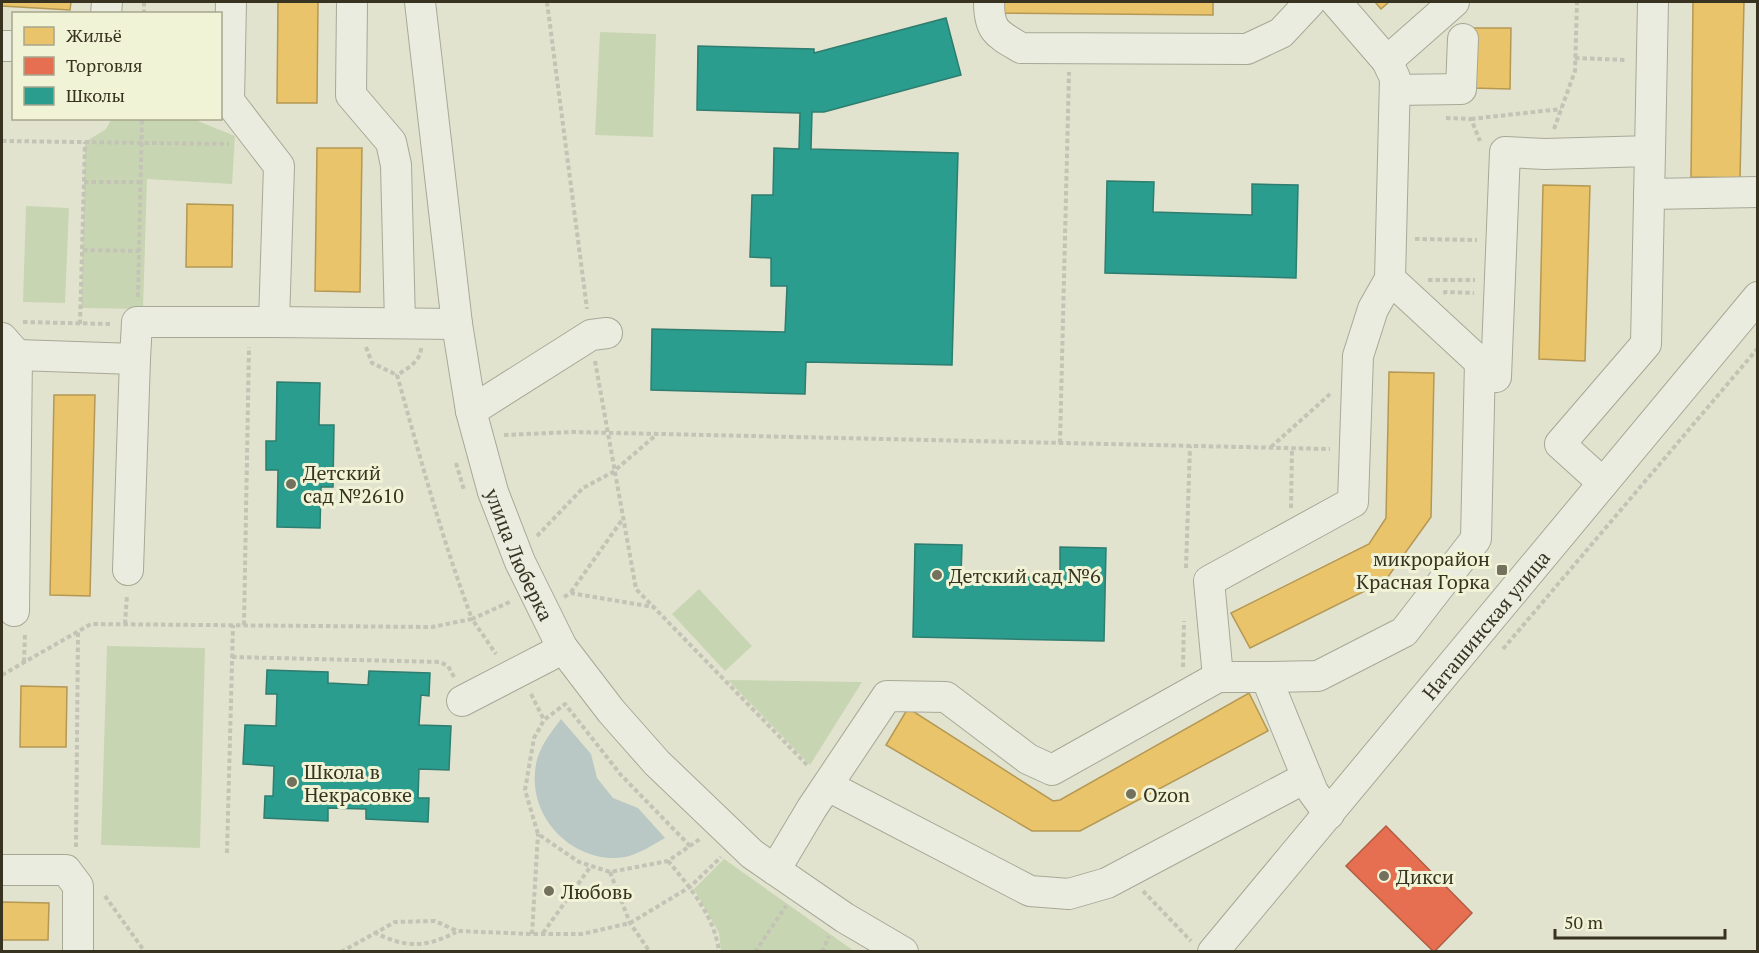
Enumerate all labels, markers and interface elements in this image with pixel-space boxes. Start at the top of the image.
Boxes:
legend [12,12,222,120]
text: Жильё [66,23,122,47]
text: Торговля [66,53,143,77]
text: Школы [66,83,125,107]
place label: Детский сад №2610 [303,459,404,509]
marker: Детский сад №2610 [284,477,298,491]
street label: улица Люберка [479,483,560,625]
street label: Наташинская улица [1415,544,1556,705]
place label: микрорайон Красная Горка [1356,545,1490,595]
place label: Детский сад №6 [949,562,1101,589]
marker: микрорайон Красная Горка [1495,563,1509,577]
marker: Детский сад №6 [930,568,944,582]
place label: Школа в Некрасовке [304,758,412,808]
marker: Школа в Некрасовке [285,775,299,789]
place label: Ozon [1143,781,1190,808]
marker: Ozon [1124,787,1138,801]
place label: Дикси [1396,863,1454,890]
marker: Дикси [1377,869,1391,883]
place label: Любовь [560,878,632,905]
marker: Любовь [542,884,556,898]
scale bar [1555,902,1724,940]
text: 50 m [1564,910,1604,934]

